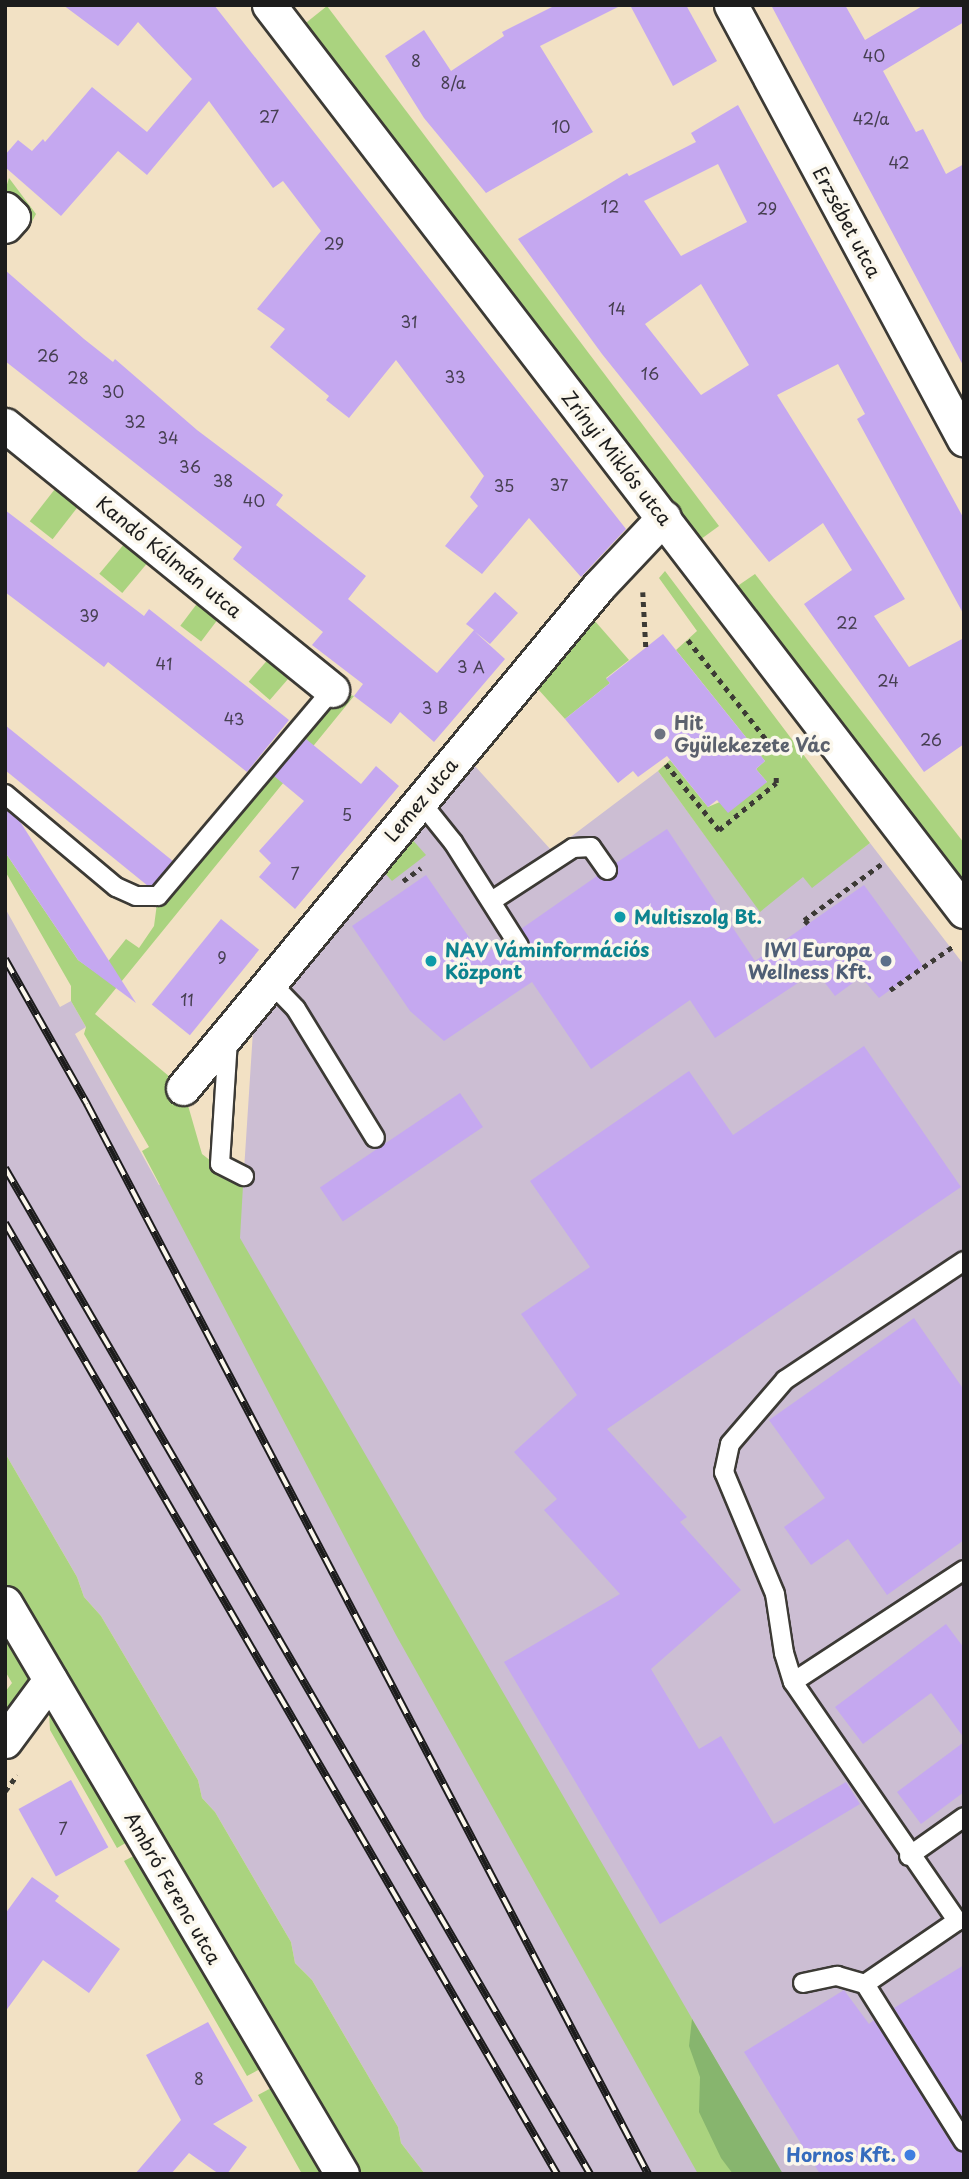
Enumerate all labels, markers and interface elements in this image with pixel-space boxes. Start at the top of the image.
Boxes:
house number: 40 [863,45,885,65]
house number: 8 [411,50,421,70]
house number: 8/a [440,72,466,92]
house number: 27 [259,106,279,126]
house number: 42/a [853,108,889,128]
house number: 10 [552,116,570,136]
house number: 42 [888,152,910,172]
street label: Erzsébet utca [808,162,886,282]
house number: 12 [601,196,619,216]
house number: 29 [757,198,777,218]
house number: 29 [324,233,344,253]
house number: 14 [608,298,626,318]
house number: 31 [401,311,417,331]
house number: 26 [37,345,59,365]
house number: 16 [641,363,659,383]
house number: 33 [444,366,466,386]
house number: 28 [67,367,89,387]
house number: 30 [102,381,124,401]
street label: Zrínyi Miklós utca [557,386,677,530]
house number: 32 [124,411,146,431]
house number: 34 [157,427,179,447]
house number: 36 [179,456,201,476]
house number: 38 [213,470,233,490]
house number: 37 [550,474,568,494]
house number: 35 [494,475,514,495]
house number: 40 [243,490,265,510]
street label: Kandó Kálmán utca [92,491,246,623]
house number: 39 [79,605,99,625]
house number: 22 [836,612,858,632]
house number: 41 [156,653,172,673]
house number: 3 A [457,656,485,676]
house number: 24 [877,670,899,690]
house number: 3 B [422,697,448,717]
house number: 43 [224,708,244,728]
place label: Hit Gyülekezete Vác [674,712,833,756]
marker: Hit Gyülekezete Vác [652,726,668,742]
house number: 26 [920,729,942,749]
street label: Lemez utca [379,753,463,847]
house number: 5 [342,804,352,824]
house number: 7 [290,863,300,883]
place label: Multiszolg Bt. [634,906,763,928]
marker: Multiszolg Bt. [612,909,628,925]
place label: NAV Váminformációs Központ [445,939,649,983]
place label: IWI Europa Wellness Kft. [748,939,872,983]
house number: 9 [217,947,227,967]
marker: NAV Váminformációs Központ [423,953,439,969]
marker: IWI Europa Wellness Kft. [878,953,894,969]
house number: 11 [180,989,194,1009]
street label: Ambró Ferenc utca [120,1807,226,1969]
house number: 7 [58,1818,68,1838]
house number: 8 [194,2068,204,2088]
place label: Hornos Kft. [786,2144,896,2166]
marker: Hornos Kft. [902,2147,918,2163]

